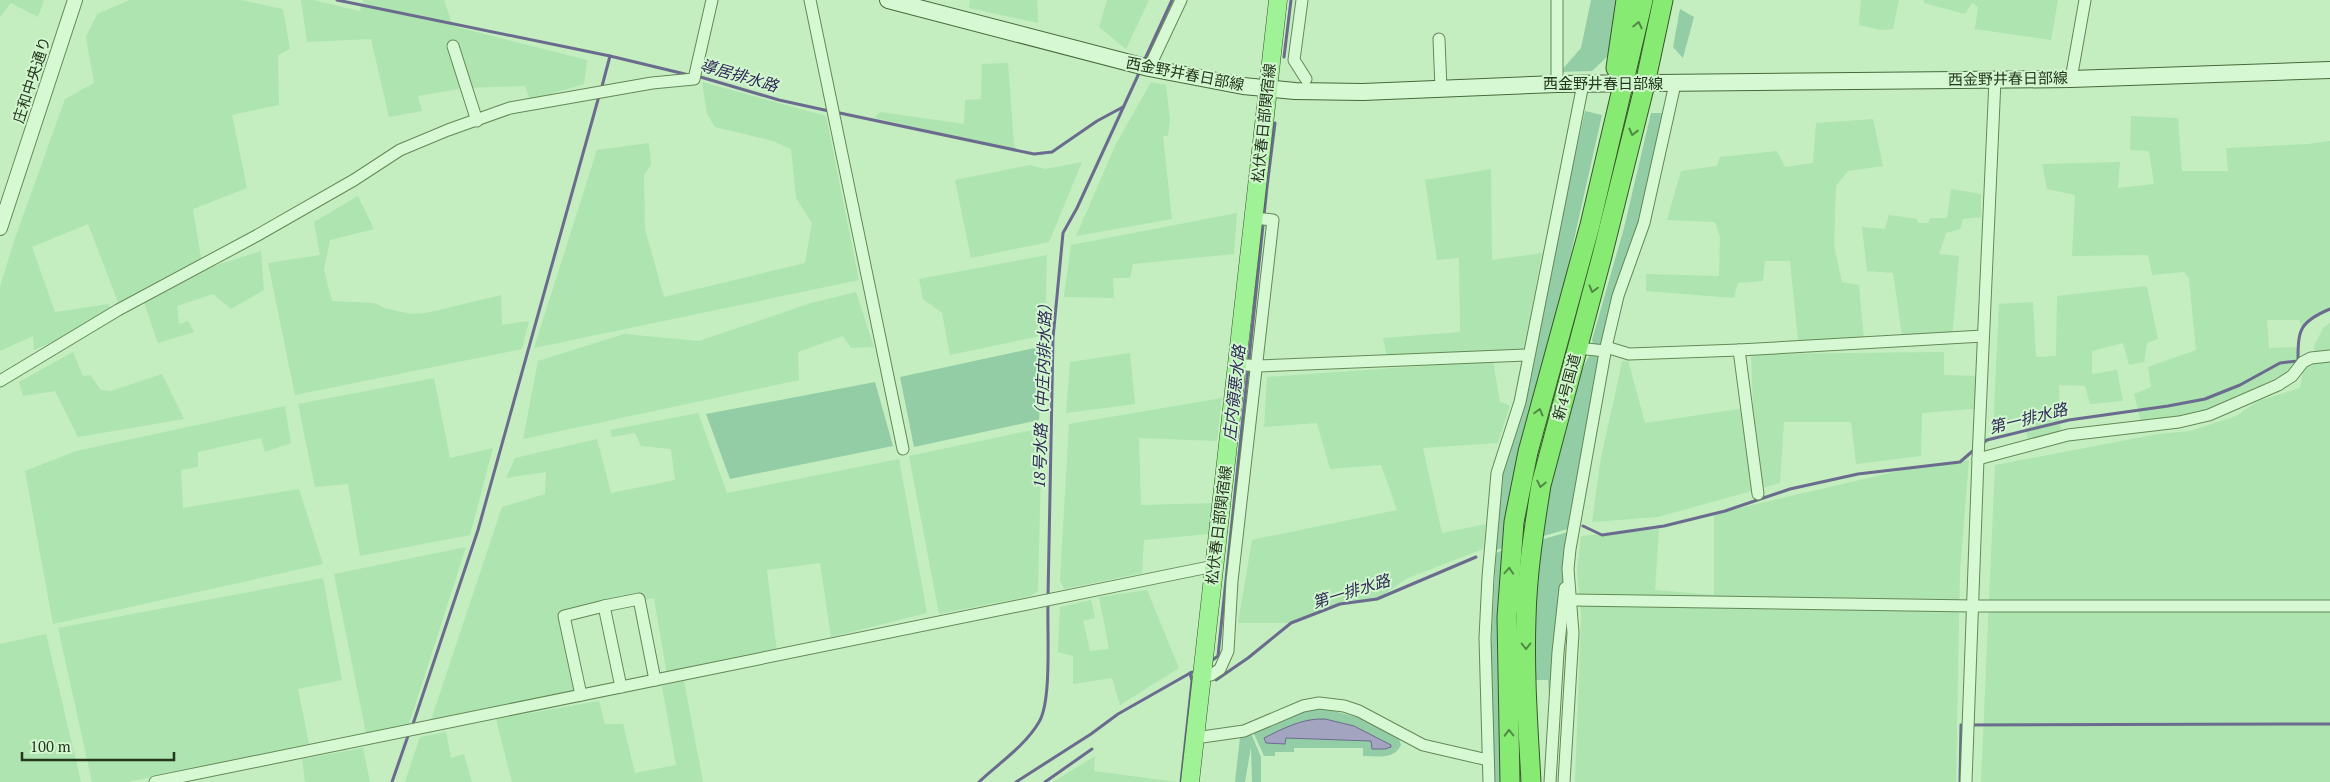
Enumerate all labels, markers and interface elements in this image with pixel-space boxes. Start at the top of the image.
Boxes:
one-way arrow [1632,21,1643,30]
street label: 庄和中央通り [8,34,54,126]
street label: 西金野井春日部線 [1124,52,1246,94]
water label: 導居排水路 [698,53,782,97]
street label: 松伏春日部関宿線 [1247,62,1279,184]
street label: 西金野井春日部線 [1948,67,2068,89]
street label: 西金野井春日部線 [1543,73,1663,93]
one-way arrow [1628,127,1639,136]
one-way arrow [1589,285,1599,293]
water label: 18号水路（中庄内排水路） [1028,295,1056,489]
water label: 庄内領悪水路 [1218,342,1250,442]
street label: 新4号国道 [1548,351,1584,422]
water label: 第一排水路 [1987,397,2071,438]
one-way arrow [1534,408,1544,416]
street label: 松伏春日部関宿線 [1201,464,1235,586]
one-way arrow [1537,480,1547,489]
one-way arrow [1503,567,1514,575]
water label: 第一排水路 [1310,568,1394,613]
one-way arrow [1521,642,1531,650]
one-way arrow [1504,729,1514,737]
scale bar [22,730,175,762]
text: 100 m [30,736,71,756]

